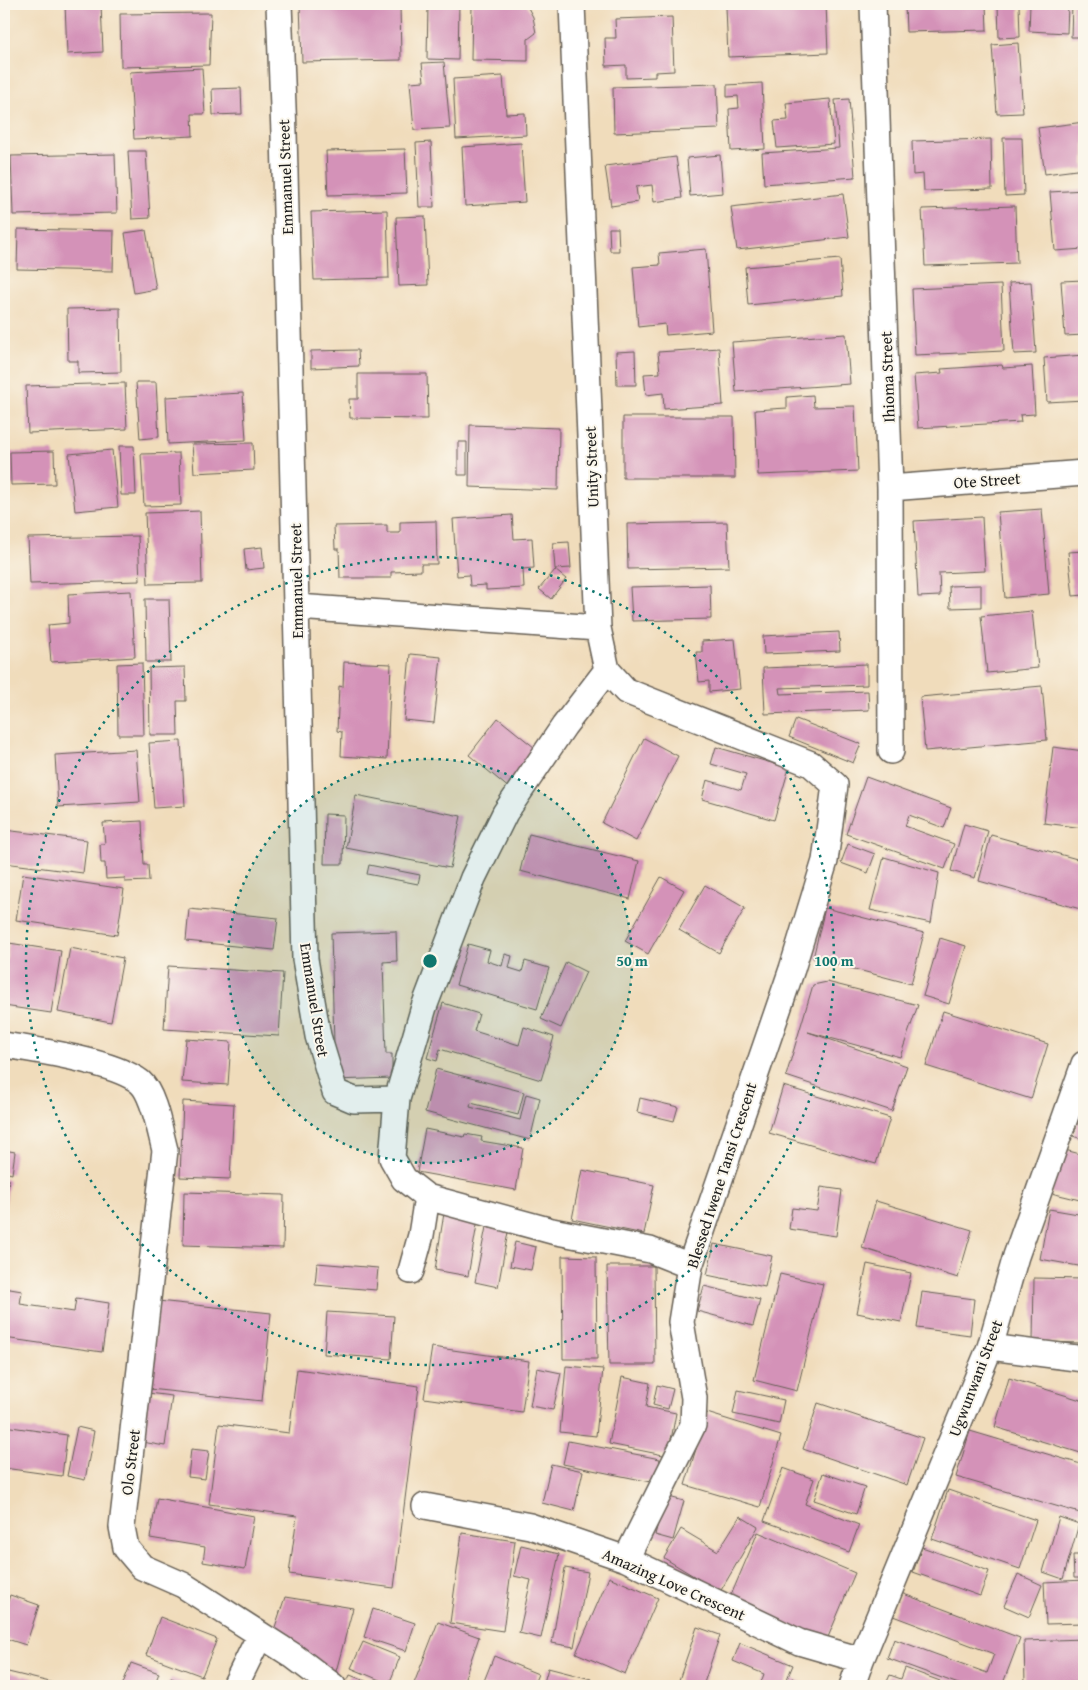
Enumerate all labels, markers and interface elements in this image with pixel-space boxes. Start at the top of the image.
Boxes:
street label: Emmanuel Street [271,119,299,235]
street label: Ihioma Street [873,331,901,423]
street label: Unity Street [578,425,604,508]
street label: Ote Street [953,466,1022,494]
street label: Emmanuel Street [283,523,309,639]
street label: Emmanuel Street [294,941,336,1059]
text: 50 m [616,950,648,971]
text: 100 m [814,950,854,971]
centre of rings [421,952,439,970]
street label: Blessed Iwene Tansi Crescent [680,1079,763,1271]
street label: Ugwunwani Street [942,1316,1008,1440]
street label: Olo Street [114,1427,146,1496]
street label: Amazing Love Crescent [598,1542,750,1627]

